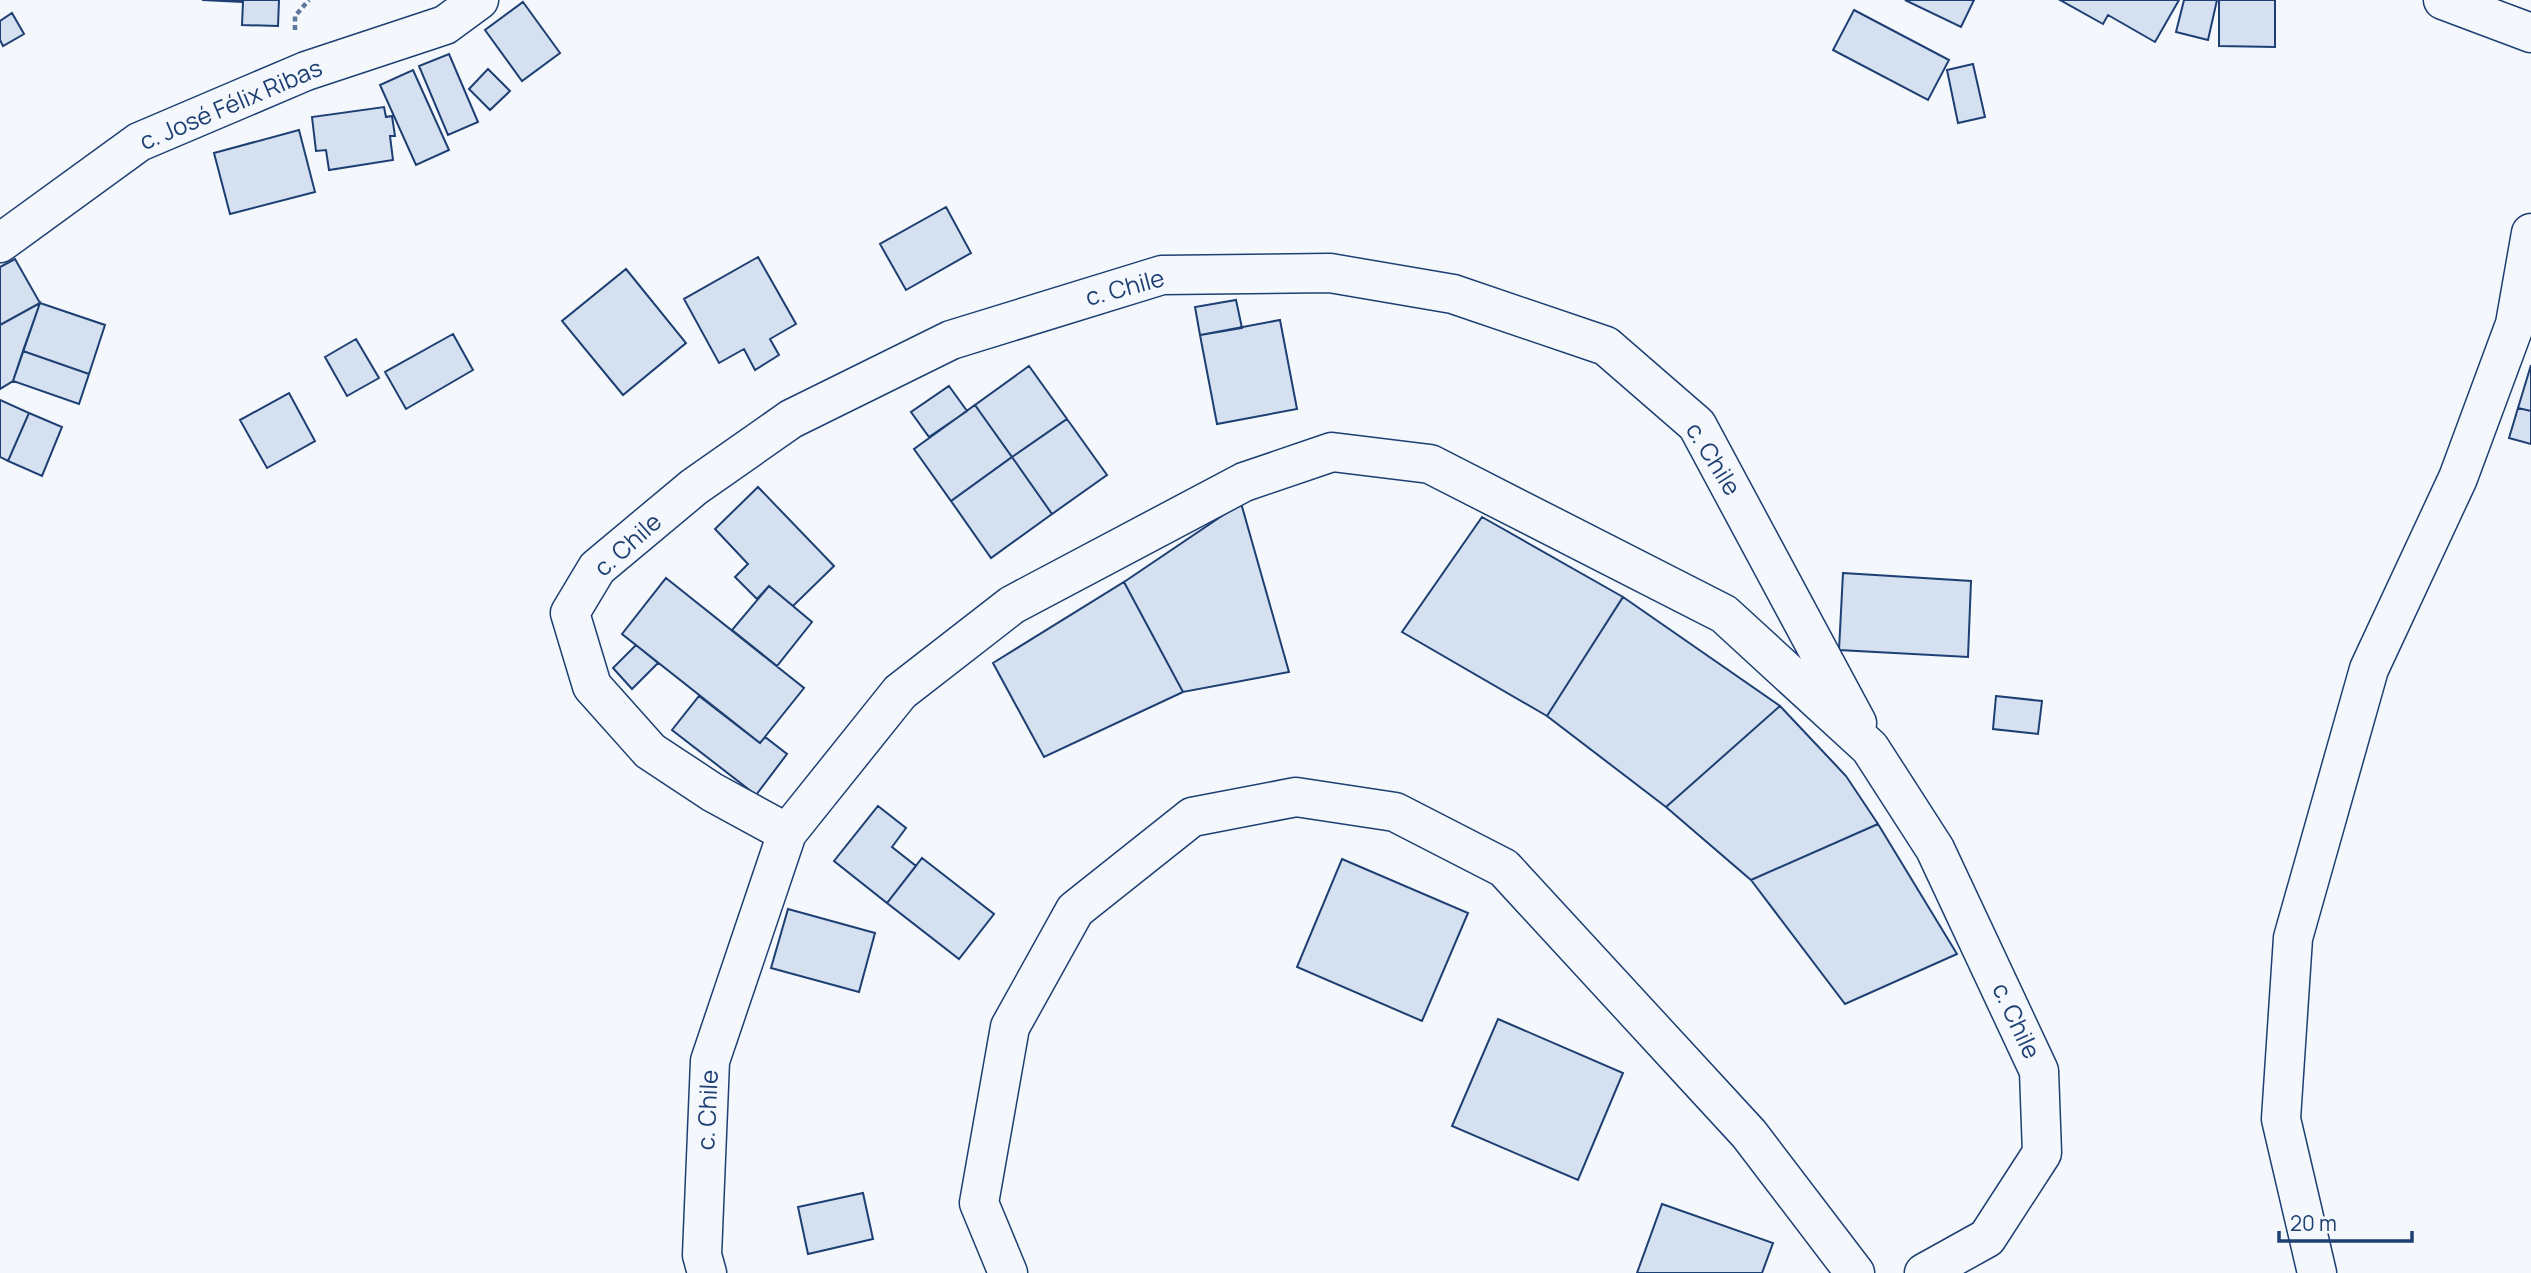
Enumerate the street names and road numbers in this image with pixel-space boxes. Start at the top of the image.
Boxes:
street label: c. José Félix Ribas [134,50,327,157]
street label: c. Chile [1082,260,1168,313]
street label: c. Chile [1679,415,1750,501]
street label: c. Chile [586,505,668,583]
street label: c. Chile [1985,977,2049,1064]
street label: c. Chile [688,1069,725,1151]

